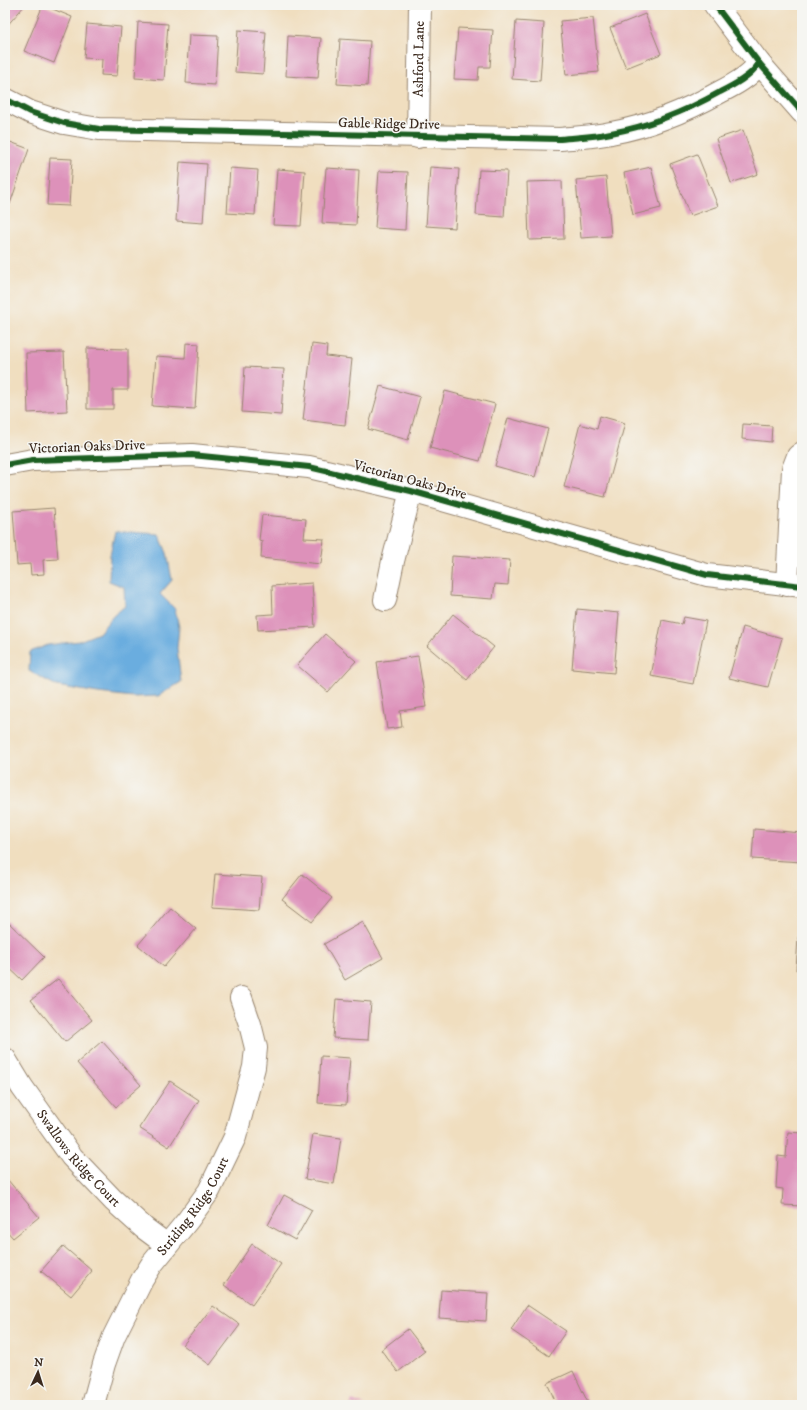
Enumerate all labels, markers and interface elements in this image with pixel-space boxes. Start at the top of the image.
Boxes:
street label: Ashford Lane [410,20,429,97]
street label: Gable Ridge Drive [338,114,440,134]
street label: Victorian Oaks Drive [28,436,146,458]
street label: Victorian Oaks Drive [350,456,469,504]
street label: Swallows Ridge Court [32,1106,125,1212]
street label: Striding Ridge Court [153,1153,233,1260]
north arrow [18,1352,58,1392]
text: N [34,1356,44,1370]

